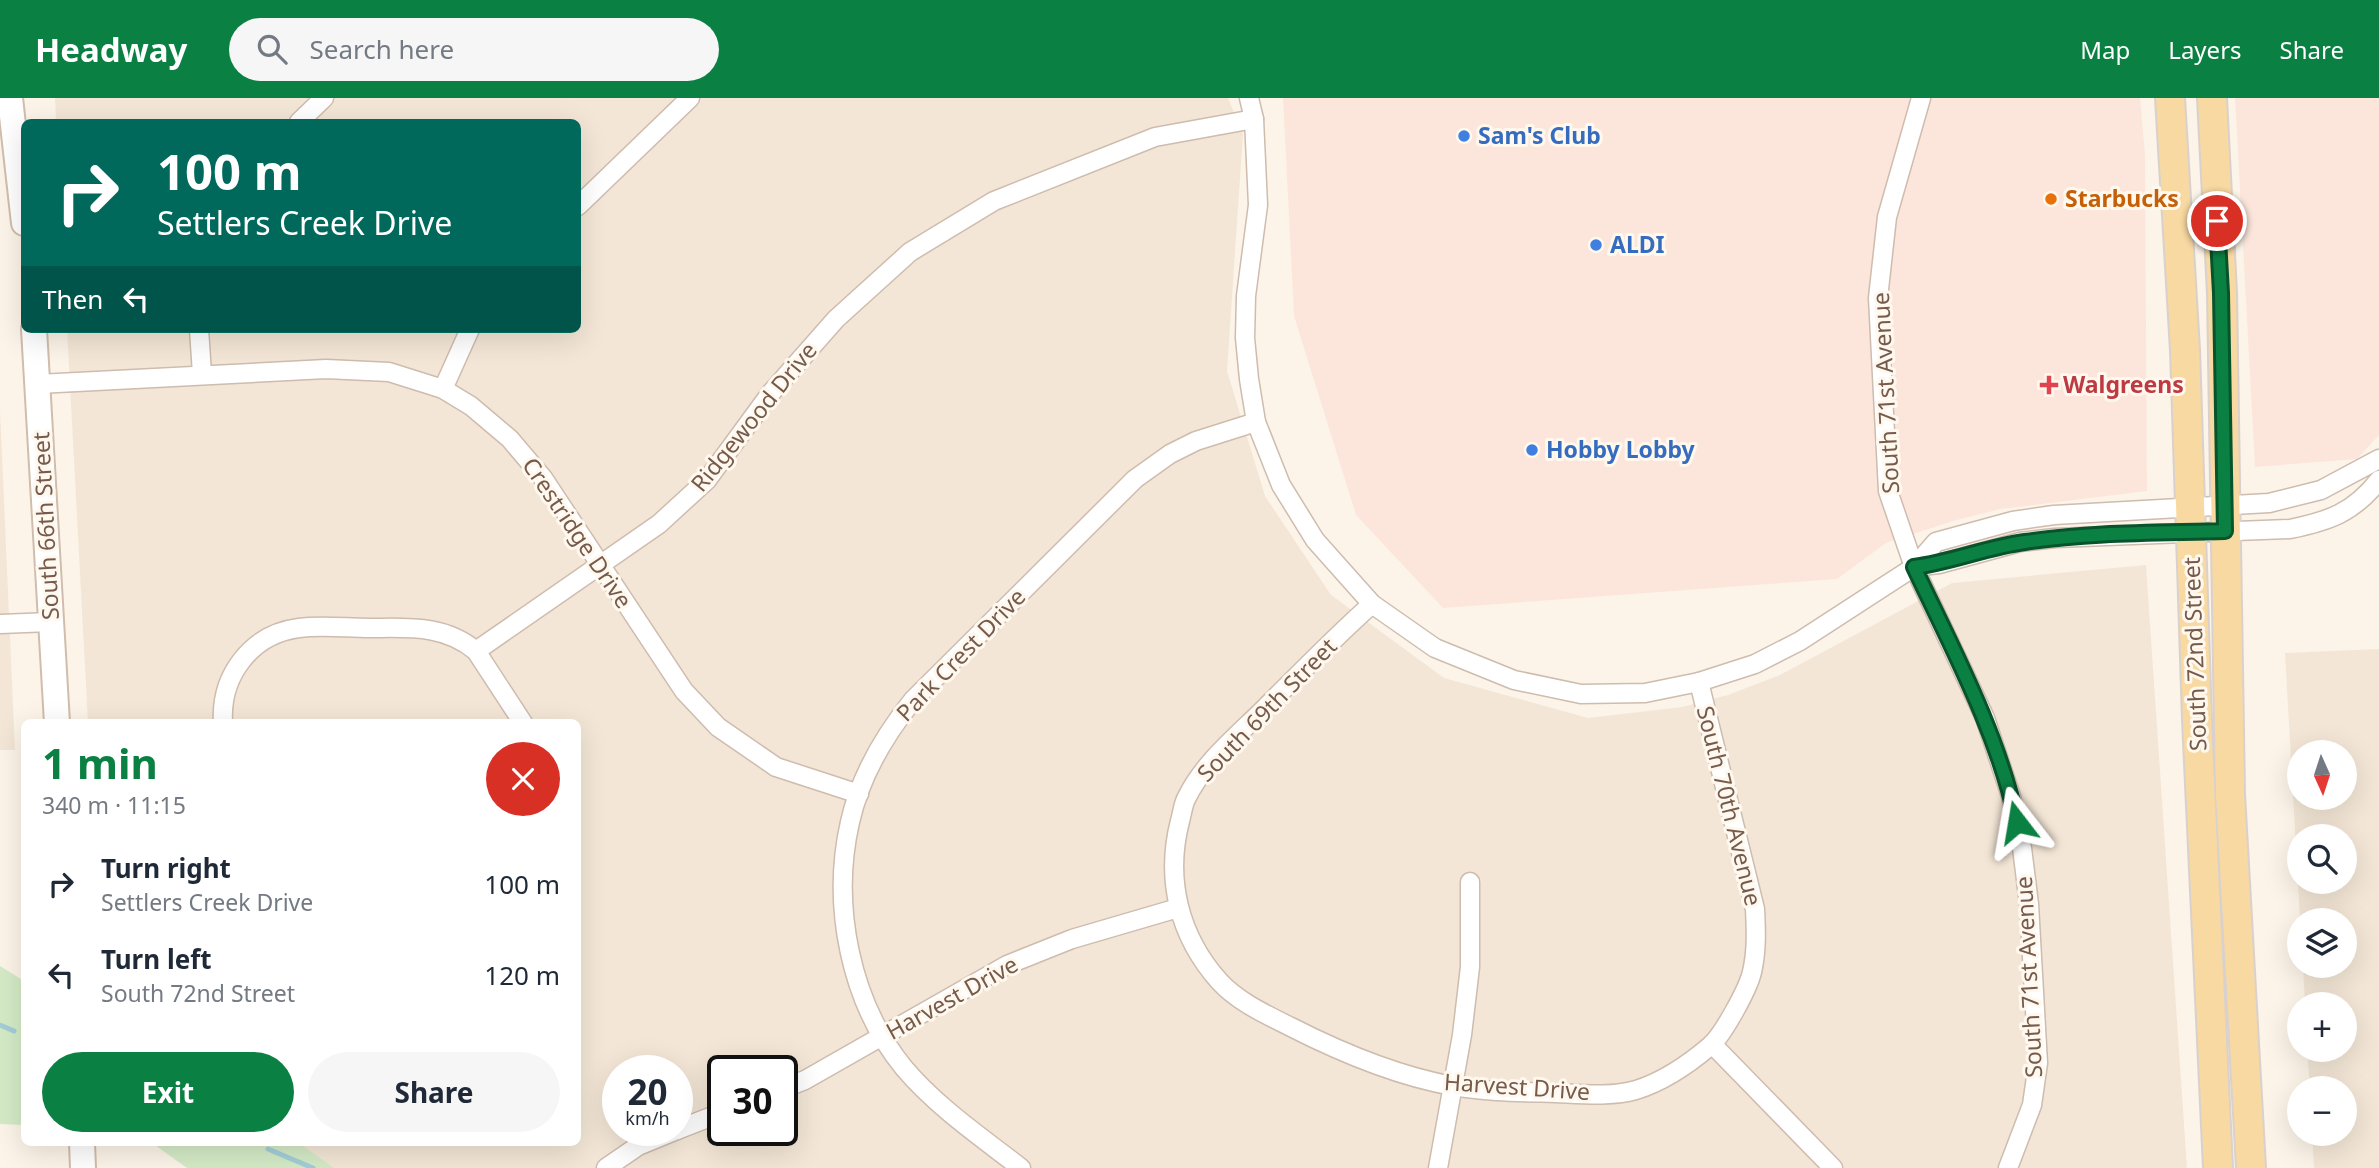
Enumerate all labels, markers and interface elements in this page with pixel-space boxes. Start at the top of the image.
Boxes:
search box [229,18,719,81]
text: Headway [35,27,187,72]
icon: search [253,30,291,68]
text: Search here [309,31,454,67]
text: Map [2080,33,2130,66]
text: Layers [2168,33,2242,66]
text: Share [2280,33,2344,66]
place label: Sam's Club [1478,119,1601,151]
marker: Sam's Club [1456,128,1472,144]
text: 100 m [157,138,302,204]
icon: right [42,147,133,238]
place label: Starbucks [2065,182,2179,214]
marker: Starbucks [2043,191,2059,207]
pin [2187,191,2247,251]
text: Settlers Creek Drive [157,201,452,244]
icon: arrive [2198,202,2236,240]
place label: ALDI [1610,228,1665,260]
marker: ALDI [1588,237,1604,253]
icon: left [117,280,155,318]
text: Then [42,281,103,317]
street label: South 71st Avenue [1864,292,1906,495]
street label: Ridgewood Drive [683,335,824,498]
place label: Walgreens [2063,368,2184,400]
marker: Walgreens [2041,377,2057,393]
street label: South 66th Street [24,431,66,621]
place label: Hobby Lobby [1546,433,1696,465]
marker: Hobby Lobby [1524,442,1540,458]
street label: Crestridge Drive [516,451,640,614]
street label: South 72nd Street [2175,556,2213,752]
street label: Park Crest Drive [889,581,1032,728]
street label: South 69th Street [1189,630,1343,788]
street label: South 70th Avenue [1690,703,1770,909]
text: 1 min [42,734,158,791]
north arrow [2287,740,2357,810]
map controls [2287,740,2357,1146]
button: close [486,742,560,816]
position arrow [1980,785,2054,859]
text: 340 m · 11:15 [42,789,186,821]
button: search [2287,824,2357,894]
text: Turn right [101,850,231,886]
icon: right [42,865,80,903]
text: 100 m [484,866,560,902]
street label: South 71st Avenue [2007,876,2049,1079]
text: Settlers Creek Drive [101,886,313,918]
button: layers [2287,908,2357,978]
text: Turn left [101,941,212,977]
street label: Harvest Drive [880,948,1023,1047]
icon: left [42,956,80,994]
text: 120 m [484,957,560,993]
text: South 72nd Street [101,977,295,1009]
button: + [2287,992,2357,1062]
button: Exit [42,1052,294,1132]
button: Share [308,1052,560,1132]
speed limit sign: 30 [707,1055,798,1146]
street label: Harvest Drive [1443,1065,1591,1107]
text: 20 [627,1068,668,1115]
button: − [2287,1076,2357,1146]
text: km/h [625,1106,670,1130]

